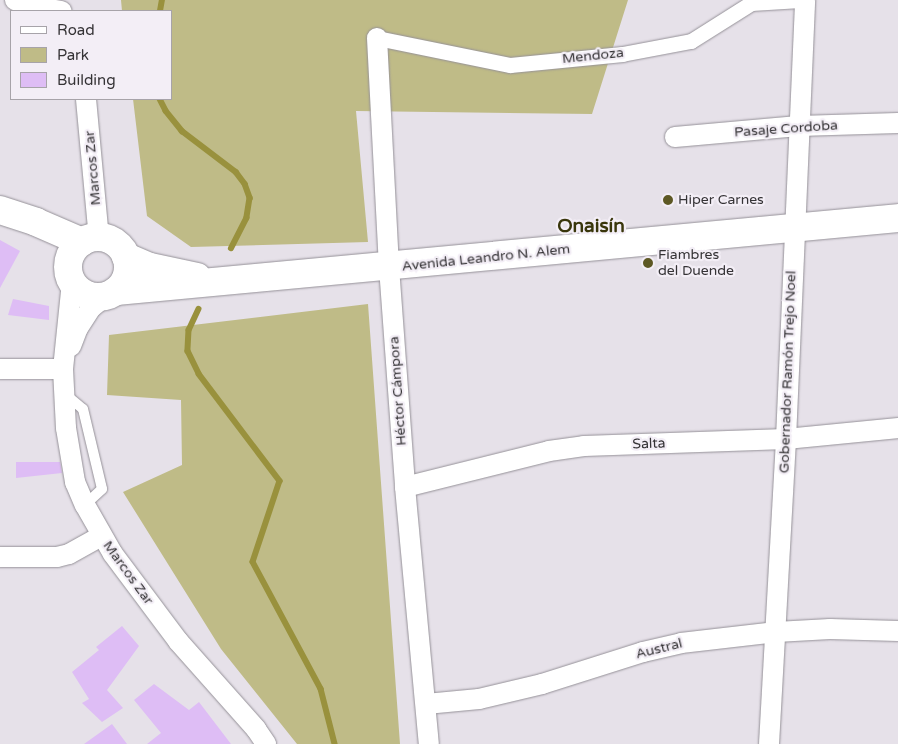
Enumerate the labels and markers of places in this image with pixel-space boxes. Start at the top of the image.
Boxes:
place label: Hiper Carnes [678,192,764,208]
marker: Hiper Carnes [662,194,674,206]
place label: Fiambres del Duende [658,247,734,280]
marker: Fiambres del Duende [642,257,654,269]

